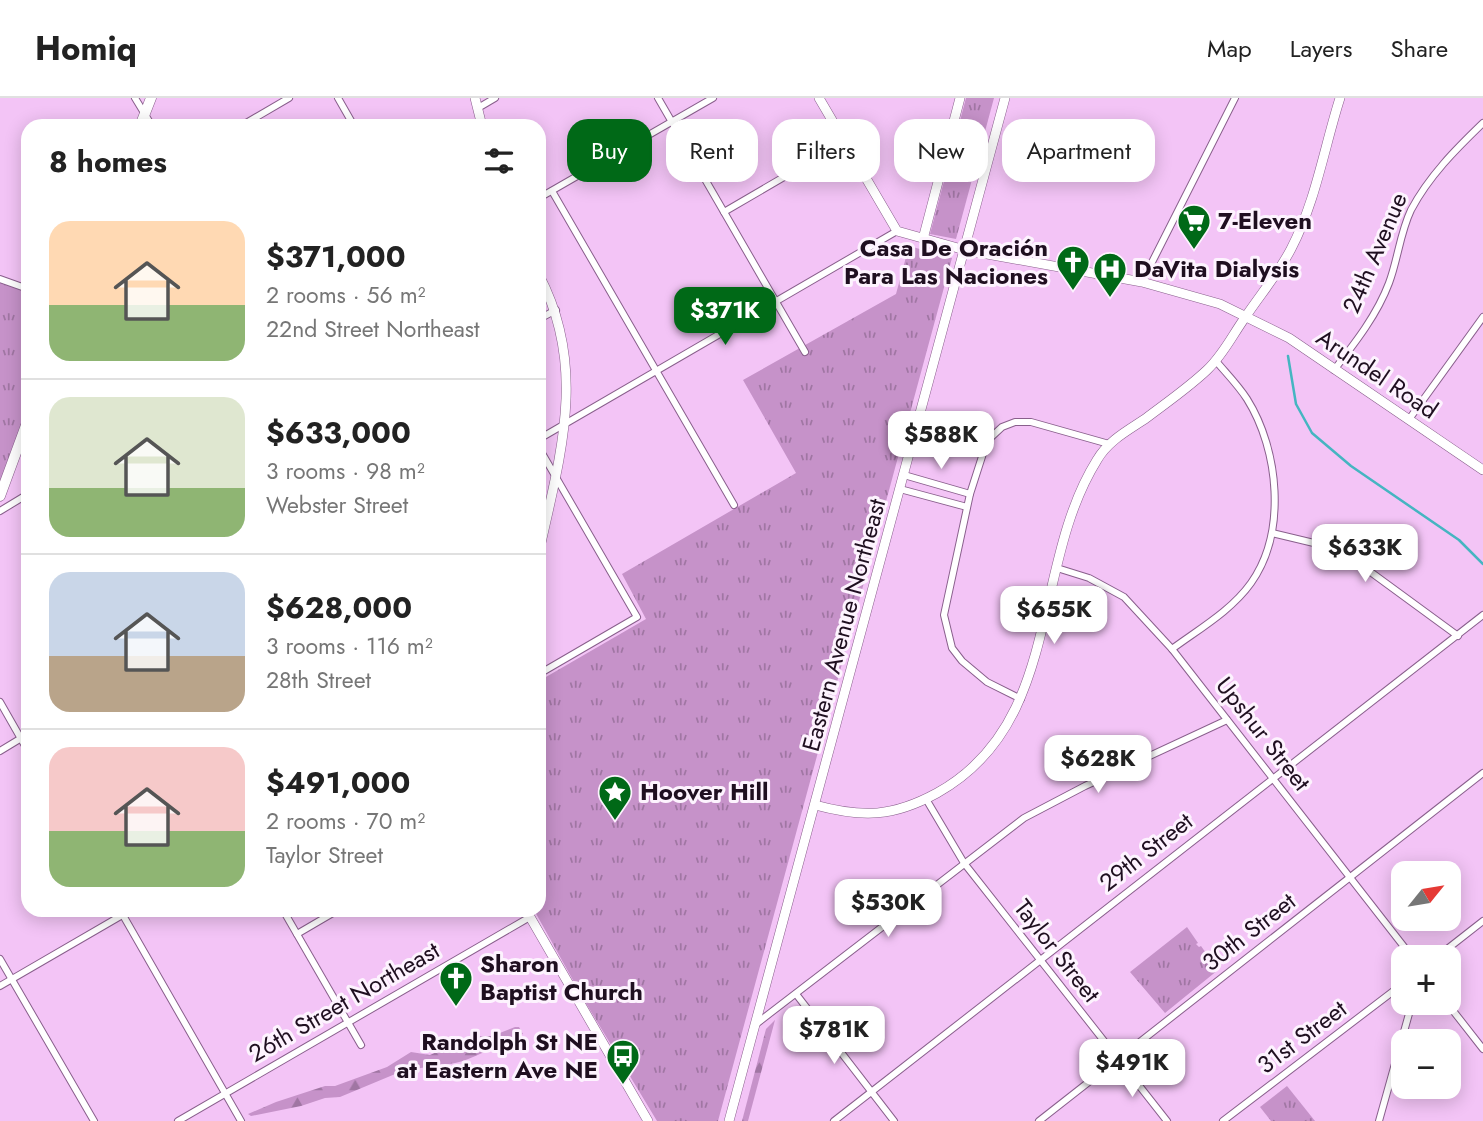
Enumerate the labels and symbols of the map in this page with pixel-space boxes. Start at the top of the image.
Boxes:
street label: 24th Avenue [1333,187,1416,319]
supermarket icon: 7-Eleven [1175,202,1213,251]
place label: 7-Eleven [1218,203,1312,238]
place label: Casa De Oración Para Las Naciones [844,230,1048,293]
church icon: Casa De Oración Para Las Naciones [1054,243,1092,292]
hospital icon: DaVita Dialysis [1091,250,1129,299]
place label: DaVita Dialysis [1134,251,1299,286]
pin: $371K [676,288,774,347]
street label: Arundel Road [1310,320,1445,427]
pin: $588K [892,412,990,471]
street label: Eastern Avenue Northeast [793,494,894,755]
pin: $633K [1316,524,1414,584]
pin: $655K [1005,587,1103,646]
street label: Upshur Street [1208,669,1319,798]
pin: $628K [1049,736,1147,795]
place icon: Hoover Hill [596,773,634,822]
place label: Hoover Hill [640,774,768,809]
street label: 29th Street [1091,804,1200,899]
north arrow [1391,861,1461,931]
pin: $530K [839,880,937,939]
street label: 30th Street [1194,884,1303,979]
street label: Taylor Street [1006,892,1109,1010]
street label: 26th Street Northeast [242,933,446,1071]
place label: Sharon Baptist Church [480,946,643,1009]
church icon: Sharon Baptist Church [437,959,475,1008]
street label: 31st Street [1250,991,1354,1082]
pin: $781K [785,1006,883,1066]
place label: Randolph St NE at Eastern Ave NE [396,1024,598,1087]
bus stop icon: Randolph St NE at Eastern Ave NE [604,1037,642,1086]
pin: $491K [1083,1040,1181,1099]

